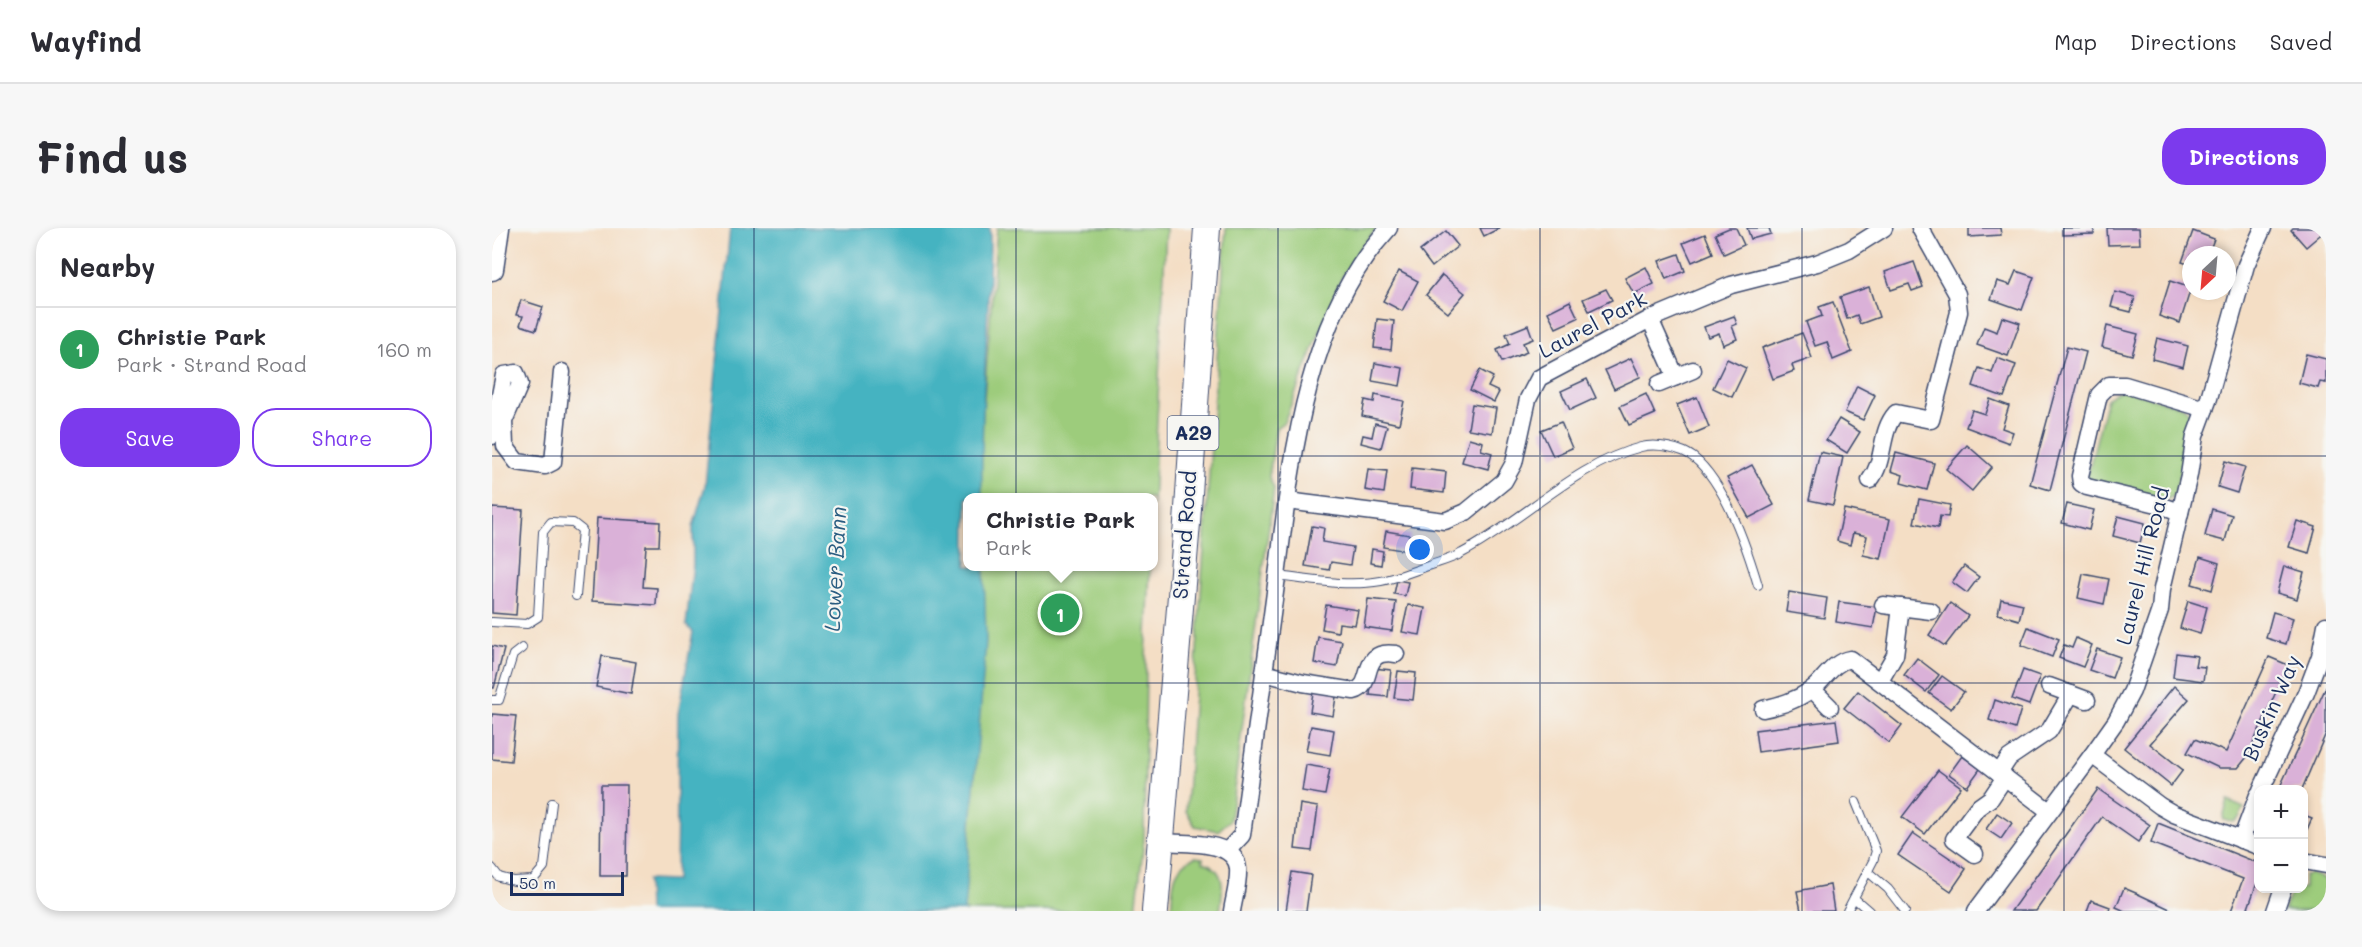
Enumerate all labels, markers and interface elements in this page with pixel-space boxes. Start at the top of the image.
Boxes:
text: Wayfind [30,23,141,59]
text: Map [2054,28,2097,55]
text: Directions [2130,28,2237,55]
text: Saved [2270,28,2332,55]
button: Directions [2162,128,2326,185]
text: Find us [36,129,188,184]
north arrow [2182,246,2236,300]
text: Nearby [60,250,155,284]
street label: Laurel Park [1534,284,1651,363]
text: Christie Park [117,322,266,351]
text: 1 [75,336,84,362]
text: 160 m [376,336,432,362]
text: Park · Strand Road [117,351,306,377]
button: Save [60,408,240,467]
button: Share [252,408,432,467]
road number: A29 [1168,416,1218,450]
street label: Strand Road [1166,470,1201,600]
street label: Laurel Hill Road [2109,484,2174,648]
popup [963,493,1158,571]
text: Christie Park [986,505,1135,534]
water label: Lower Bann [817,506,852,632]
text: Park [986,534,1031,560]
your location [1405,535,1434,564]
pin: 1 [1040,590,1080,636]
street label: Buskin Way [2235,650,2306,765]
map controls [2254,785,2308,893]
button: + [2254,785,2308,839]
button: − [2254,839,2308,893]
scale bar [510,869,624,896]
text: 50 m [519,872,556,893]

